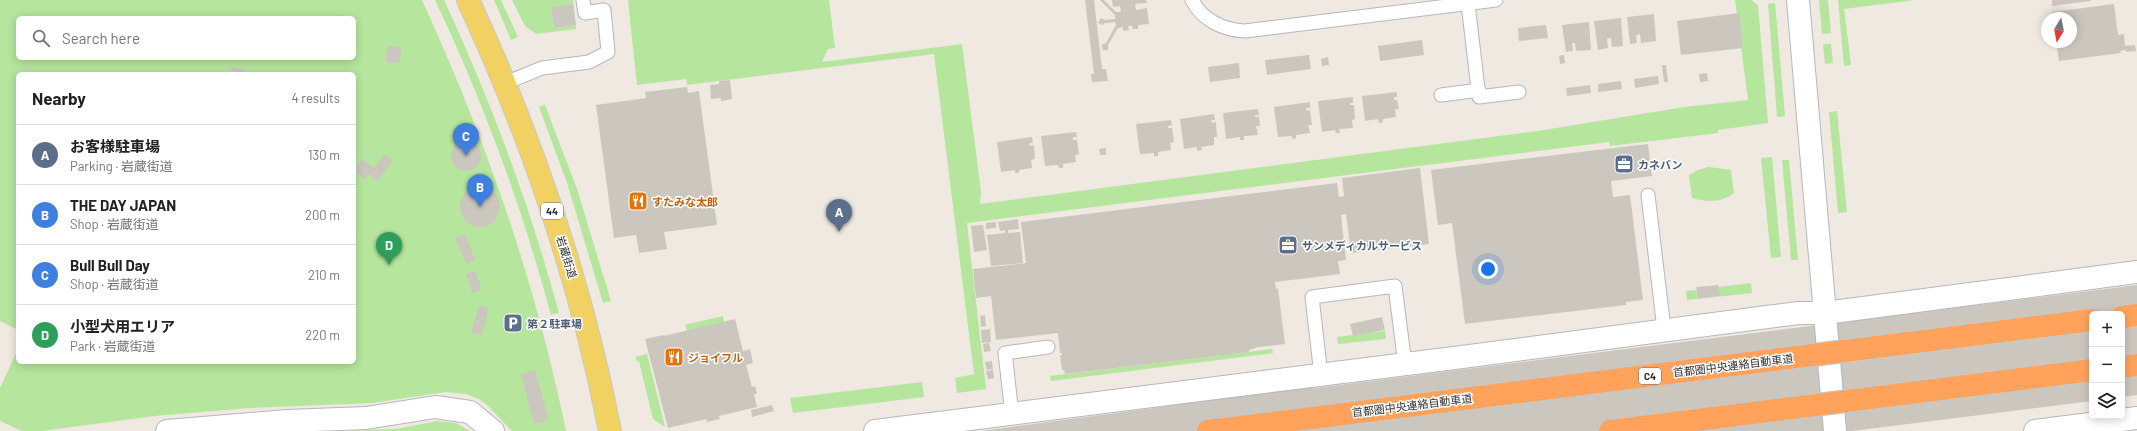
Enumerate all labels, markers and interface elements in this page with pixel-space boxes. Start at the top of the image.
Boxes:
north arrow [2041,12,2077,48]
search box [16,16,356,60]
icon: search [30,27,52,49]
text: Search here [62,29,140,47]
text: Nearby [32,88,86,108]
text: 4 results [292,90,340,106]
pin: C [453,123,479,156]
text: お客様駐車場 [70,137,160,155]
text: A [41,147,49,163]
text: 130 m [308,147,340,163]
office icon: カネバン [1613,153,1635,175]
text: Parking · 岩蔵街道 [70,158,173,174]
place label: カネバン [1638,158,1683,171]
pin: B [467,174,493,207]
restaurant icon: すたみな太郎 [627,190,649,212]
place label: すたみな太郎 [652,195,718,208]
text: THE DAY JAPAN [70,196,176,214]
pin: A [826,199,852,232]
road number: 44 [541,203,563,219]
text: B [41,207,49,223]
text: 200 m [305,207,340,223]
text: Shop · 岩蔵街道 [70,216,159,232]
pin: D [376,232,402,265]
street label: 岩蔵街道 [554,234,580,280]
office icon: サンメディカルサービス [1277,234,1299,256]
place label: サンメディカルサービス [1302,239,1422,252]
text: Bull Bull Day [70,256,150,274]
your location [1478,259,1498,279]
text: C [41,267,49,283]
text: 210 m [308,267,340,283]
text: Shop · 岩蔵街道 [70,276,159,292]
map controls [2089,311,2125,419]
button: + [2089,311,2125,347]
parking icon: 第２駐車場 [502,312,524,334]
text: 小型犬用エリア [70,317,175,335]
place label: 第２駐車場 [527,317,582,330]
text: D [41,327,49,343]
text: 220 m [305,327,340,343]
text: Park · 岩蔵街道 [70,338,155,354]
restaurant icon: ジョイフル [663,346,685,368]
button: − [2089,347,2125,383]
place label: ジョイフル [688,351,743,364]
street label: 首都圏中央連絡自動車道 [1672,351,1794,379]
road number: C4 [1639,368,1661,384]
button: layers [2089,383,2125,419]
street label: 首都圏中央連絡自動車道 [1351,391,1473,419]

